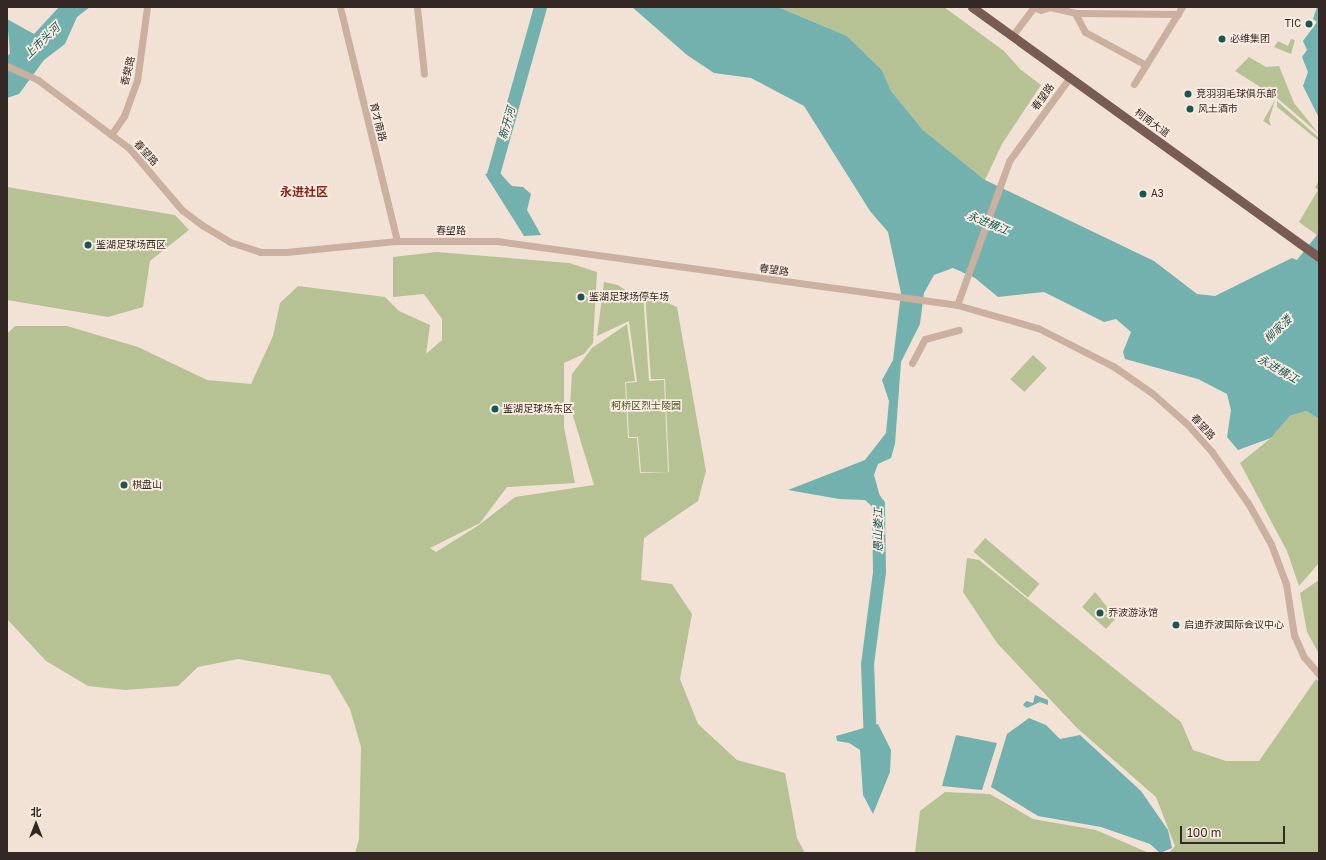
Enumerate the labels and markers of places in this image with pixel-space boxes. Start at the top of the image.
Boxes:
place label: TIC [1285,18,1301,30]
marker: TIC [1304,19,1314,29]
place label: 必维集团 [1230,33,1270,45]
marker: 必维集团 [1217,34,1227,44]
place label: 竞羽羽毛球俱乐部 [1196,88,1276,100]
marker: 竞羽羽毛球俱乐部 [1183,89,1193,99]
place label: 风土酒市 [1198,103,1238,115]
marker: 风土酒市 [1185,104,1195,114]
place label: A3 [1151,188,1164,200]
marker: A3 [1138,189,1148,199]
place label: 鉴湖足球场西区 [96,239,166,251]
marker: 鉴湖足球场西区 [83,240,93,250]
place label: 鉴湖足球场停车场 [589,291,669,303]
marker: 鉴湖足球场停车场 [576,292,586,302]
place label: 鉴湖足球场东区 [503,403,573,415]
marker: 鉴湖足球场东区 [490,404,500,414]
place label: 棋盘山 [132,479,162,491]
marker: 棋盘山 [119,480,129,490]
place label: 乔波游泳馆 [1108,607,1158,619]
marker: 乔波游泳馆 [1095,608,1105,618]
place label: 启迪乔波国际会议中心 [1184,619,1284,631]
marker: 启迪乔波国际会议中心 [1171,620,1181,630]

